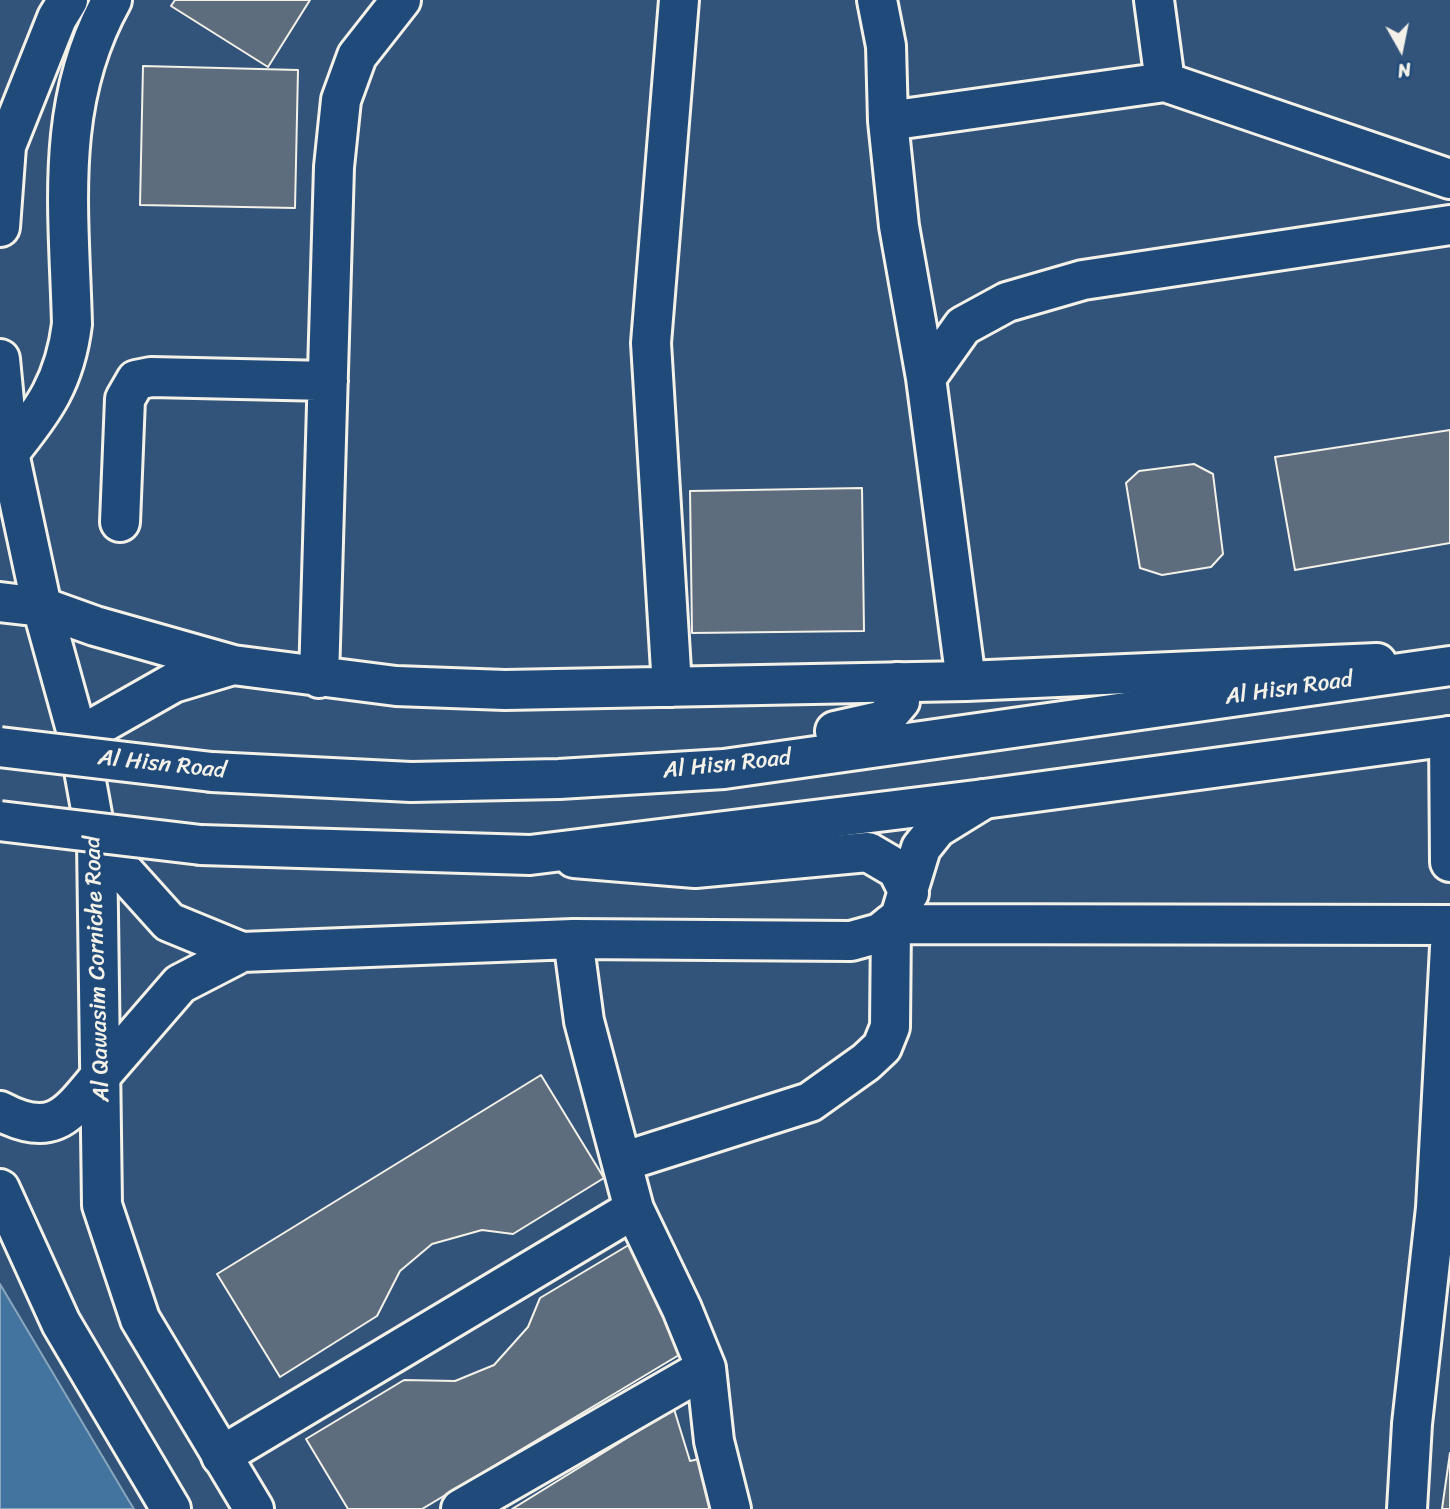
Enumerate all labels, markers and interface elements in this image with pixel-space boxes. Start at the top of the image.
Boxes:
north arrow [1366,14,1436,84]
text: N [1395,53,1413,88]
street label: Al Hisn Road [1223,666,1355,712]
street label: Al Hisn Road [97,745,227,785]
street label: Al Hisn Road [662,745,792,785]
street label: Al Qawasim Corniche Road [80,835,116,1103]

